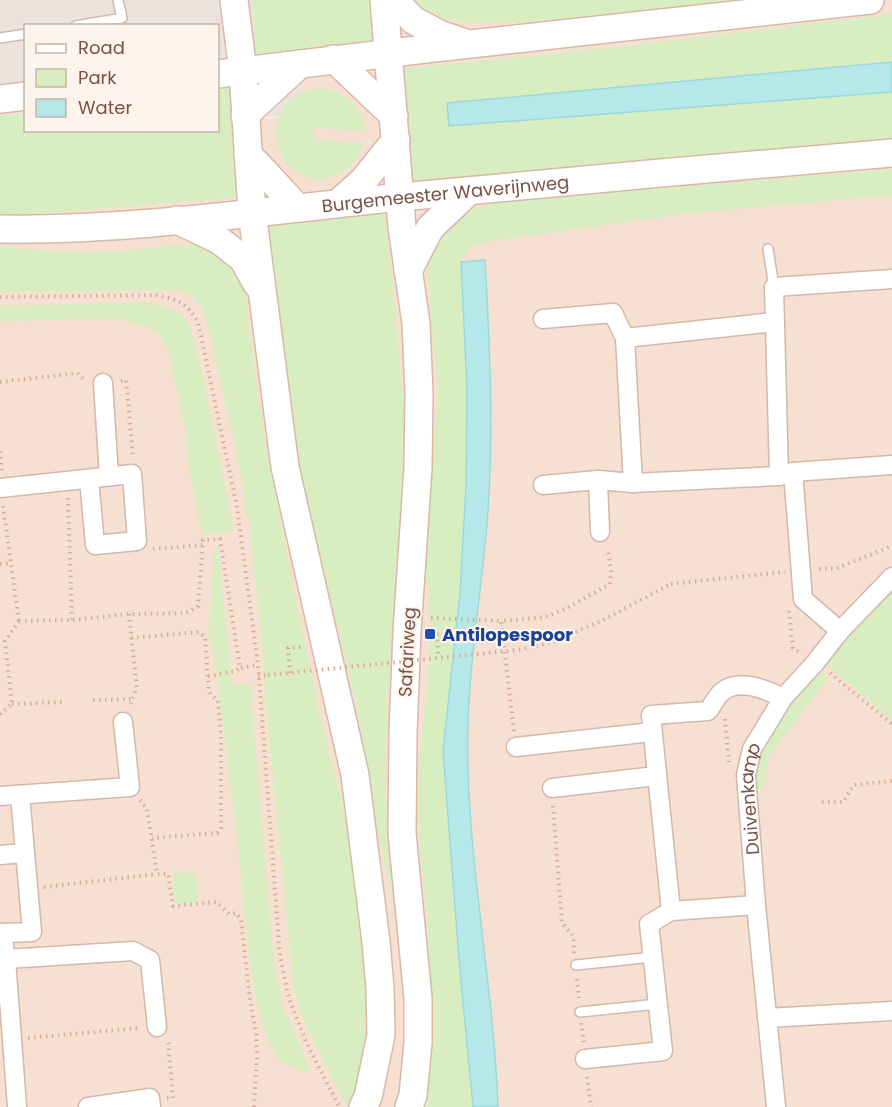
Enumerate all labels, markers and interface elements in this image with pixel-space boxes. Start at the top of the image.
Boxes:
legend [24,24,219,132]
text: Road [78,35,125,60]
text: Park [78,65,117,90]
text: Water [78,95,132,120]
street label: Burgemeester Waverijnweg [320,169,570,218]
street label: Safariweg [392,606,422,698]
place label: Antilopespoor [442,622,573,647]
marker: Antilopespoor [423,627,437,641]
street label: Duivenkamp [733,737,766,856]

